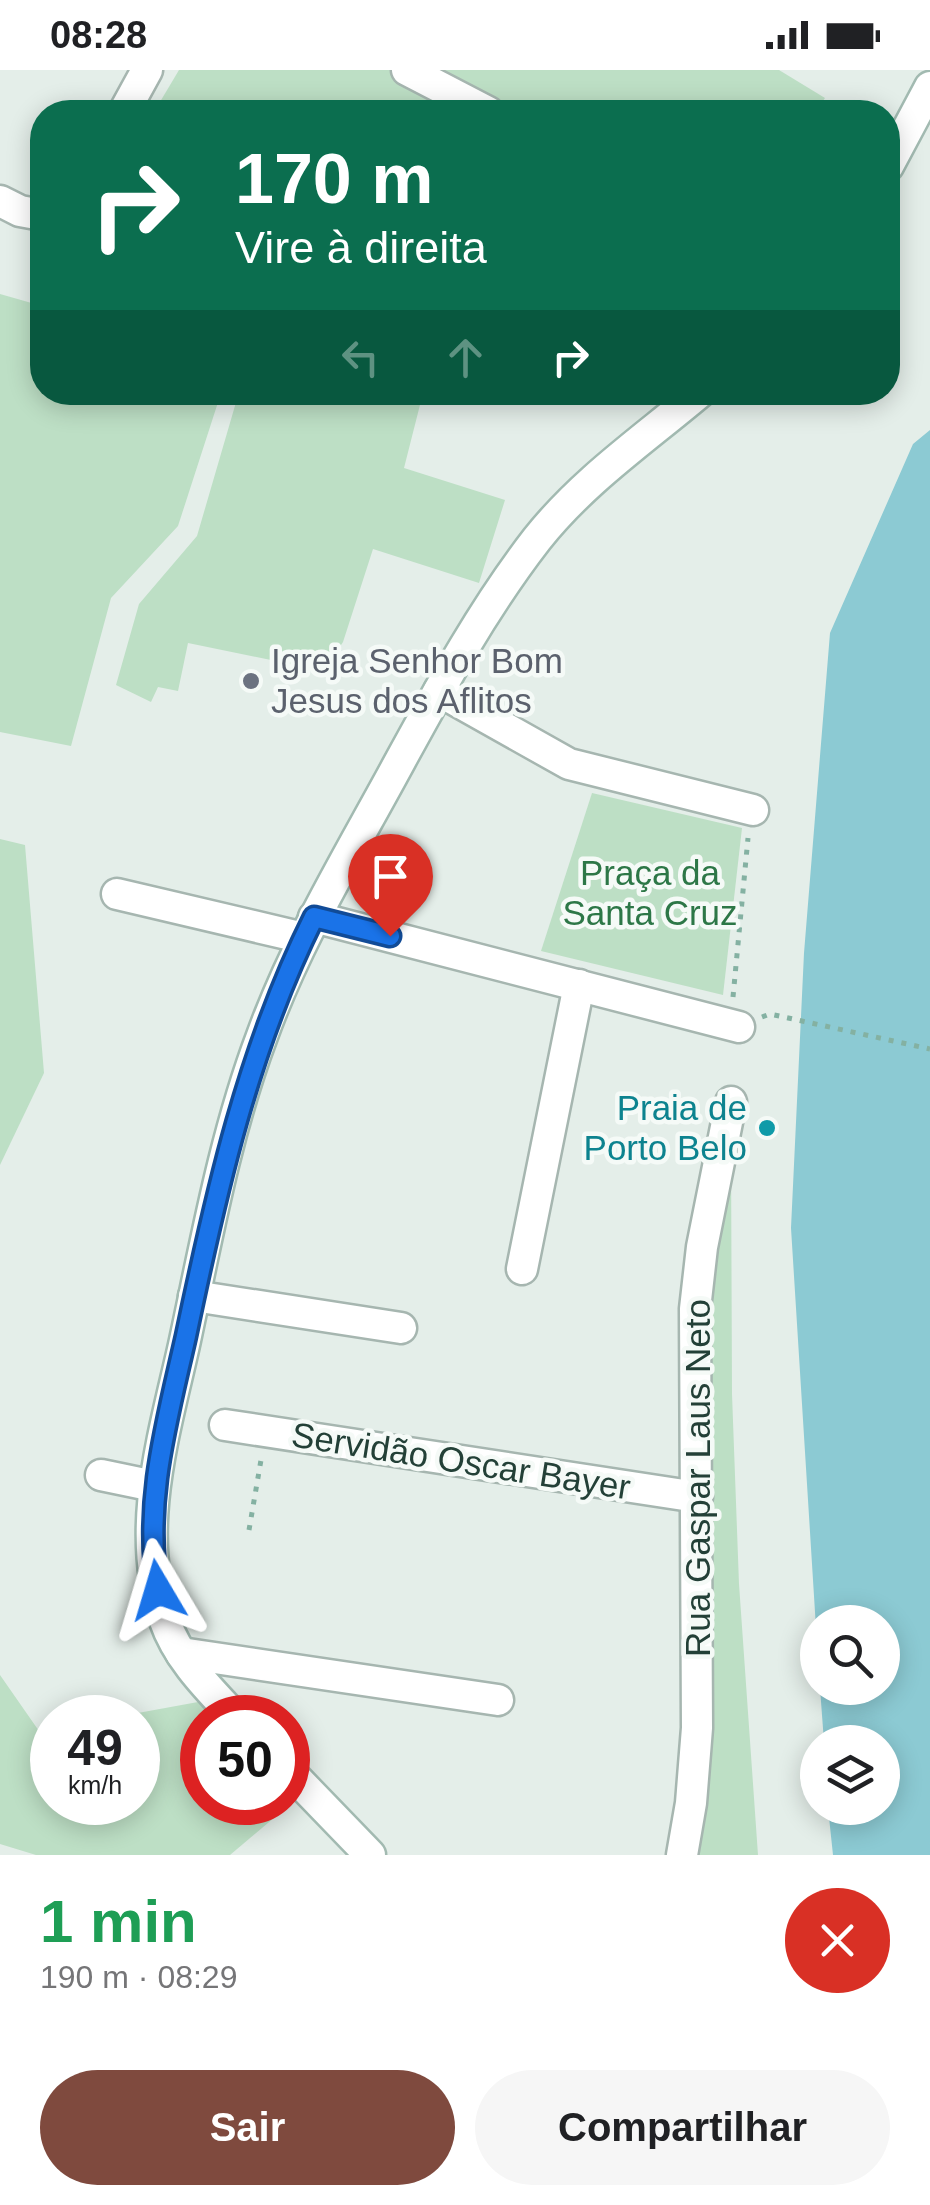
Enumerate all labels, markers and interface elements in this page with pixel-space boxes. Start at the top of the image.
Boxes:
text: 08:28 [50,14,147,56]
icon: right [70,140,200,270]
text: 170 m [235,140,433,218]
text: Vire à direita [235,222,487,273]
icon: left [333,330,388,385]
icon: ahead [438,330,493,385]
icon: right [543,330,598,385]
place label: Igreja Senhor Bom Jesus dos Aflitos [271,641,563,720]
marker: Igreja Senhor Bom Jesus dos Aflitos [240,670,262,692]
pin [348,834,433,937]
icon: arrive [363,849,418,904]
park label: Praça da Santa Cruz [562,853,738,932]
place label: Praia de Porto Belo [584,1088,747,1167]
marker: Praia de Porto Belo [756,1117,778,1139]
street label: Rua Gaspar Laus Neto [678,1299,717,1657]
street label: Servidão Oscar Bayer [289,1414,634,1507]
position arrow [106,1538,210,1642]
map controls [800,1605,900,1825]
button: search [800,1605,900,1705]
speed limit sign: 50 [180,1695,310,1825]
text: 49 [67,1720,123,1776]
button: layers [800,1725,900,1825]
text: km/h [68,1771,122,1799]
text: 1 min [40,1888,197,1955]
button: close [785,1888,890,1993]
text: 190 m · 08:29 [40,1959,237,1995]
button: Sair [40,2070,455,2185]
button: Compartilhar [475,2070,890,2185]

